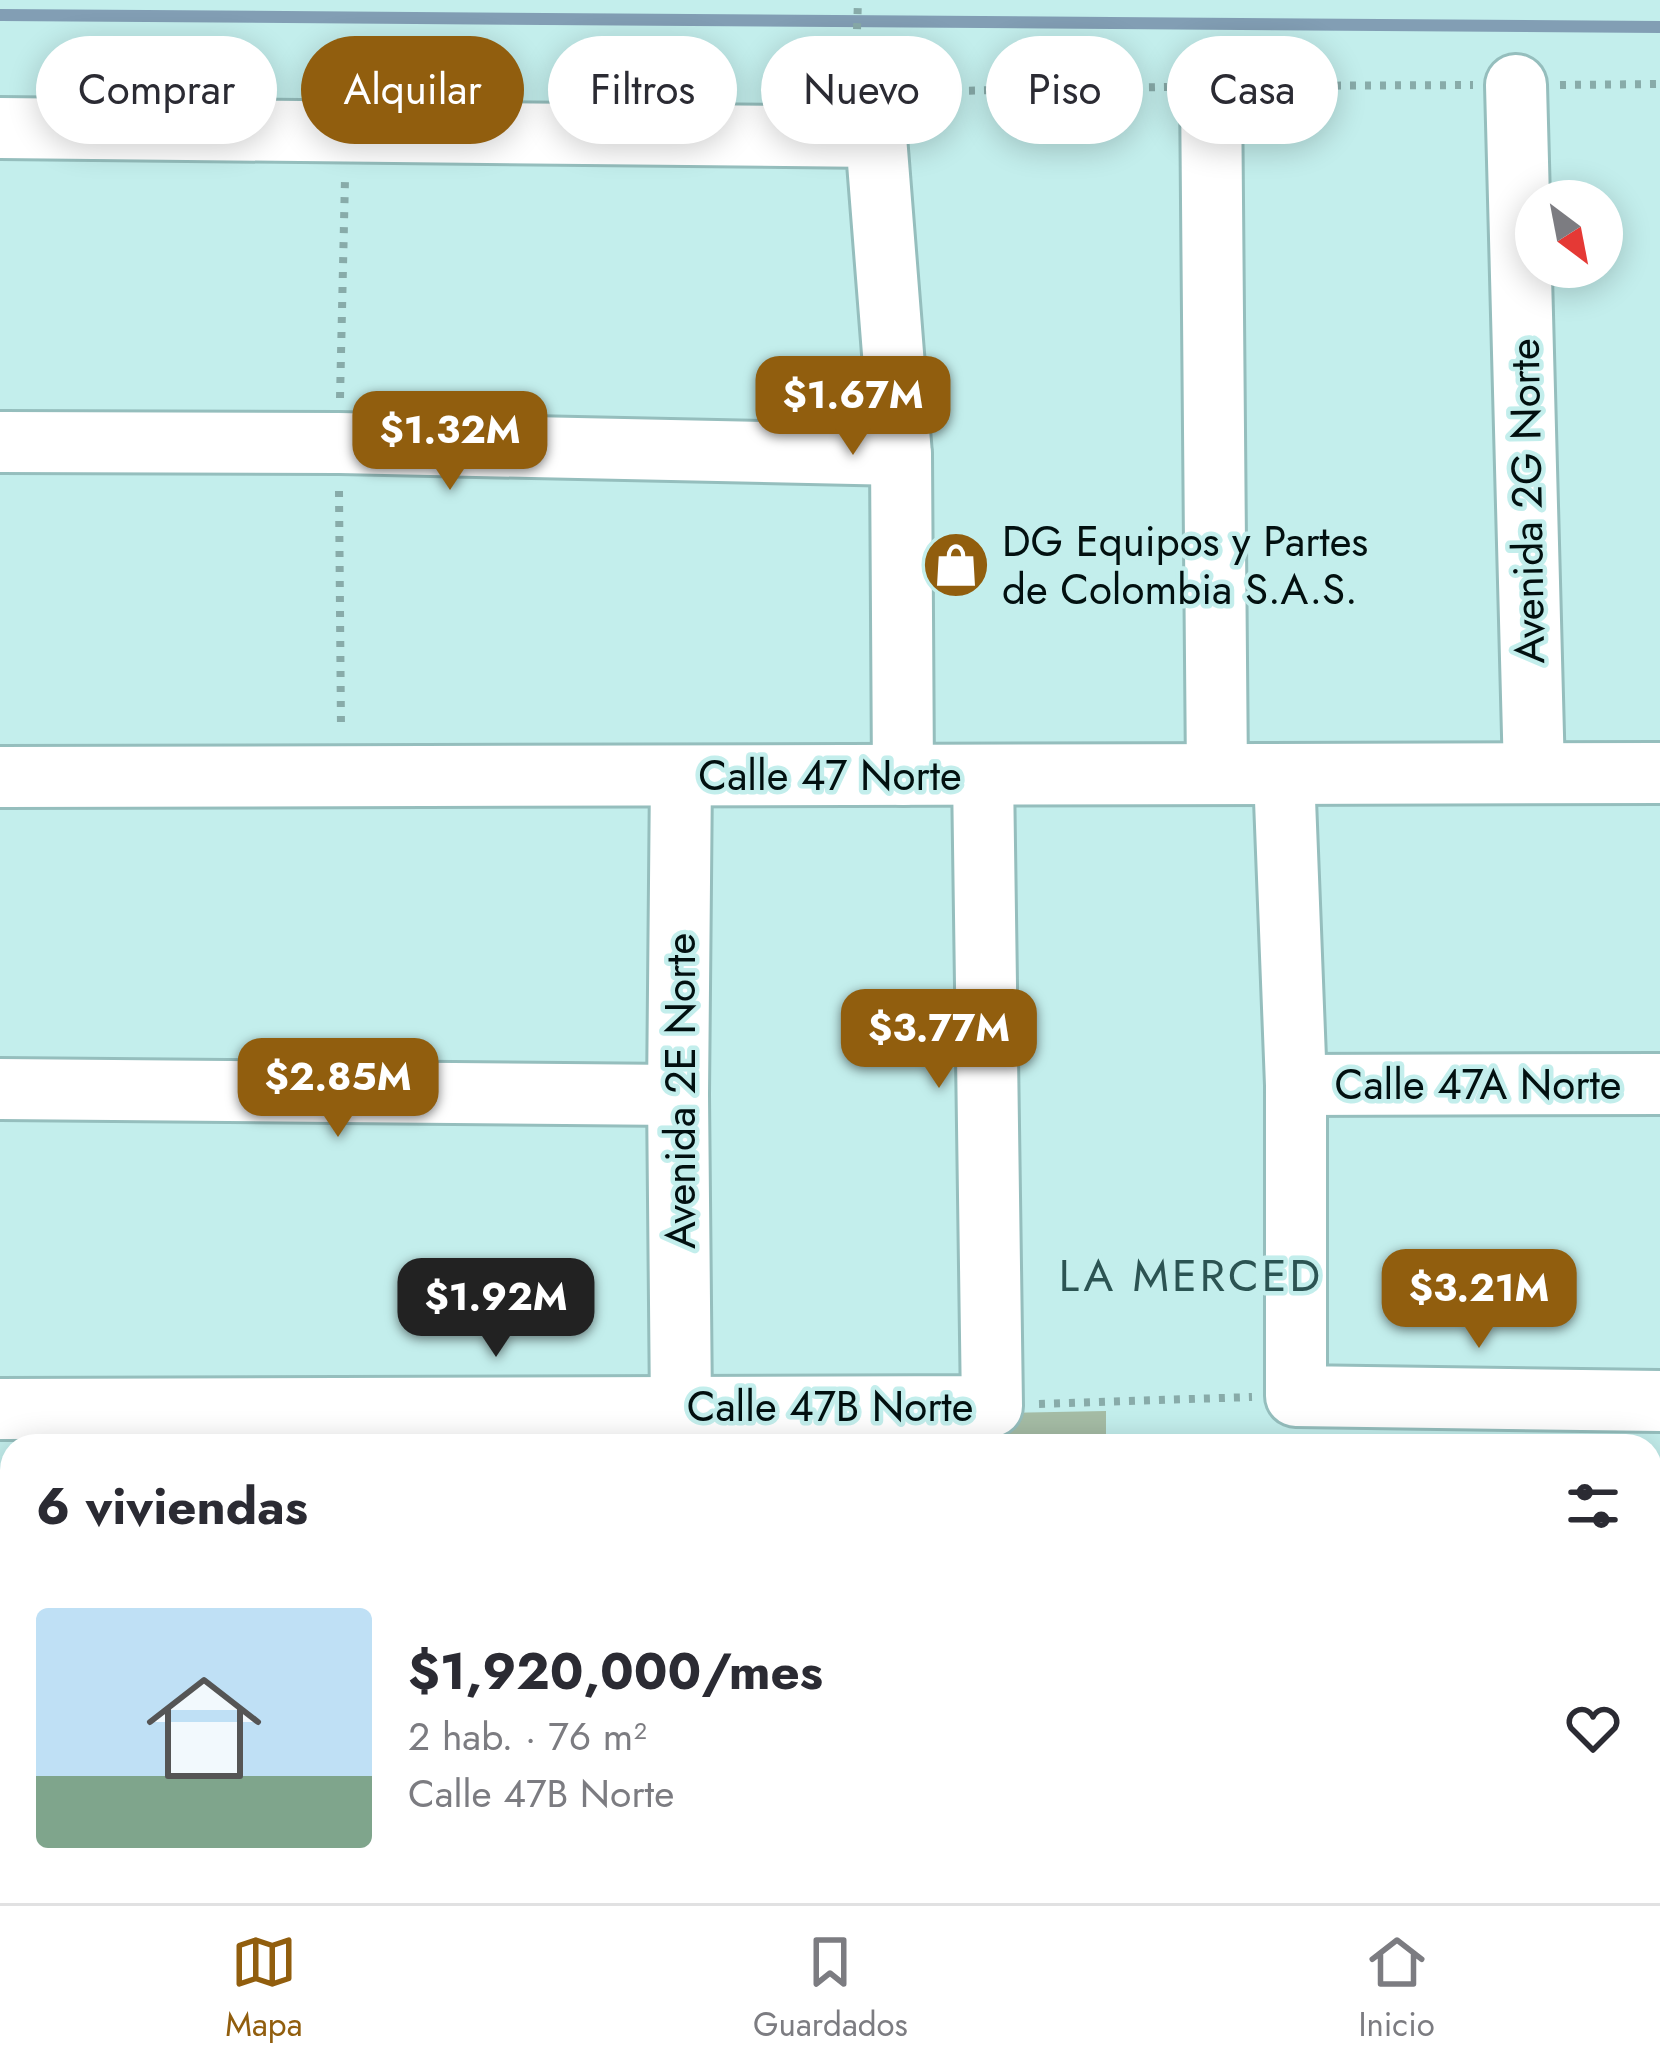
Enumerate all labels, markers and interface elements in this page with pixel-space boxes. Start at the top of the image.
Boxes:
chip: Comprar [36,36,277,144]
chip: Alquilar [301,36,524,144]
chip: Filtros [548,36,737,144]
chip: Nuevo [761,36,962,144]
chip: Piso [986,36,1143,144]
chip: Casa [1167,36,1338,144]
north arrow [1515,180,1623,288]
map controls [1515,180,1623,288]
street label: Avenida 2G Norte [1494,338,1560,664]
pin: $1.67M [755,356,951,458]
text: $1.67M [782,366,924,423]
pin: $1.32M [352,391,548,493]
text: $1.32M [379,401,521,458]
place label: DG Equipos y Partes de Colombia S.A.S. [1002,511,1368,620]
shop icon: DG Equipos y Partes de Colombia S.A.S. [921,530,991,600]
street label: Calle 47 Norte [698,745,962,806]
street label: Avenida 2E Norte [650,933,711,1249]
pin: $3.77M [841,989,1037,1091]
text: $3.77M [868,999,1010,1056]
pin: $2.85M [240,1038,436,1140]
text: $2.85M [265,1048,411,1105]
street label: Calle 47A Norte [1335,1054,1621,1115]
district label: LA MERCED [1059,1243,1323,1308]
pin: $3.21M [1381,1249,1577,1351]
pin: $1.92M [398,1258,594,1360]
text: $3.21M [1409,1259,1549,1316]
text: $1.92M [424,1268,568,1325]
street label: Calle 47B Norte [687,1376,973,1437]
text: 6 viviendas [36,1469,308,1543]
icon: filters [1560,1473,1626,1539]
text: $1,920,000/mes [408,1634,823,1708]
icon: home [132,1656,276,1800]
icon: heart [1560,1695,1626,1761]
text: 2 hab. · 76 m² [408,1708,647,1765]
text: Calle 47B Norte [408,1765,674,1822]
tab: Mapa [225,1929,303,2048]
tab: Guardados [753,1929,908,2048]
tab: Inicio [1358,1929,1435,2048]

